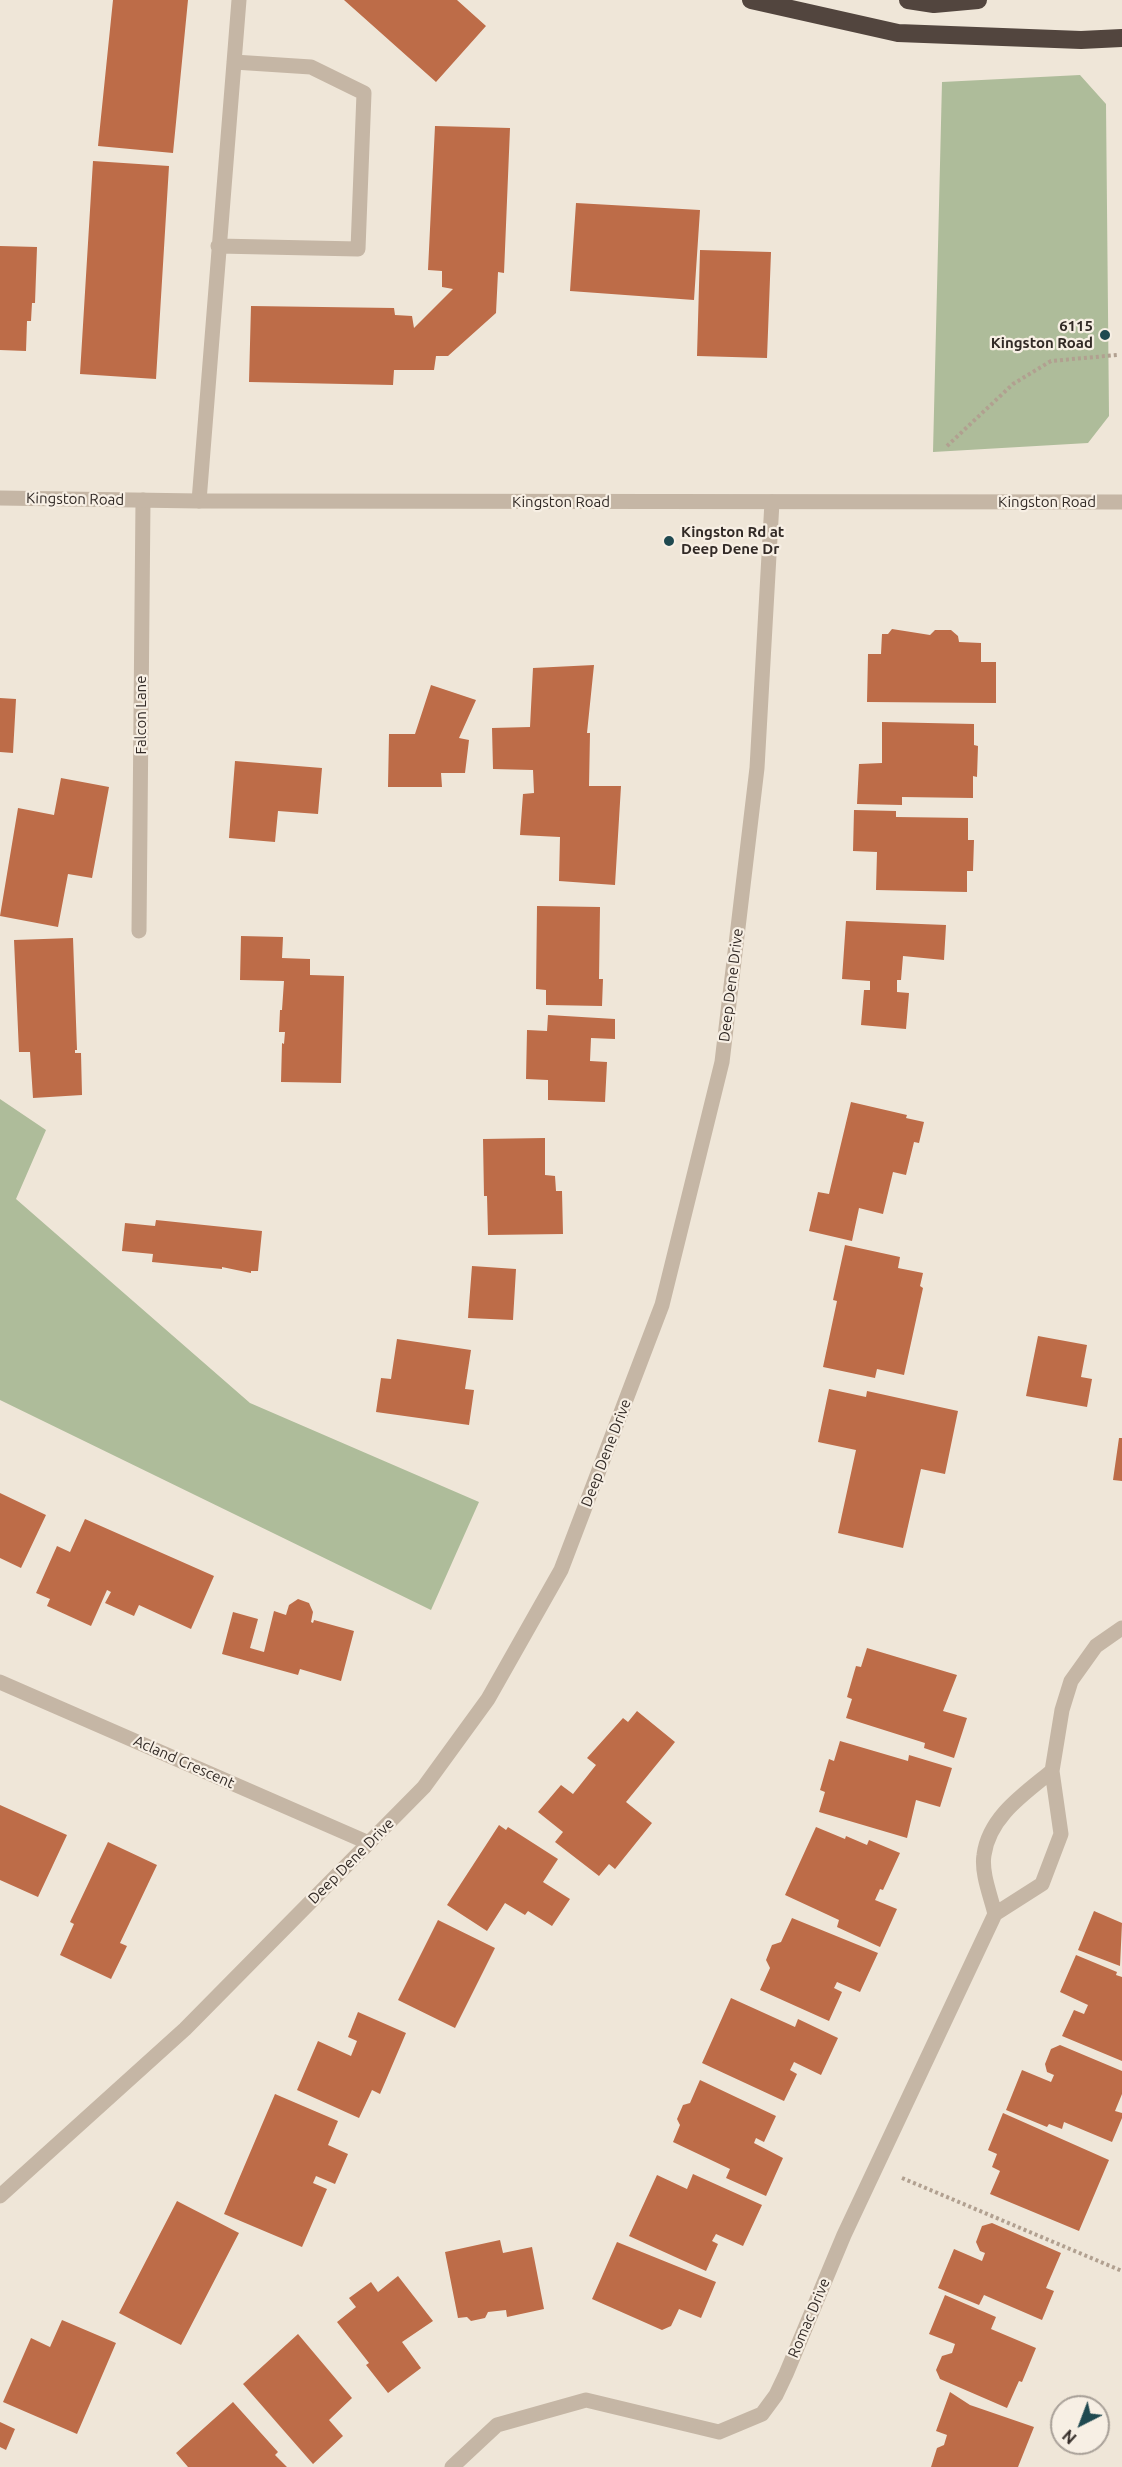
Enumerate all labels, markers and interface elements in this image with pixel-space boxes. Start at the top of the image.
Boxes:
place label: 6115 Kingston Road [991,317,1093,352]
marker: 6115 Kingston Road [1098,328,1112,342]
street label: Kingston Road [26,489,124,509]
street label: Kingston Road [512,493,610,511]
street label: Kingston Road [998,493,1096,511]
place label: Kingston Rd at Deep Dene Dr [681,523,784,558]
marker: Kingston Rd at Deep Dene Dr [662,534,676,548]
street label: Falcon Lane [132,676,150,754]
street label: Deep Dene Drive [715,927,747,1043]
street label: Deep Dene Drive [577,1397,635,1509]
street label: Acland Crescent [131,1732,237,1792]
street label: Deep Dene Drive [304,1814,398,1908]
street label: Romac Drive [784,2276,834,2360]
north arrow [1050,2395,1110,2455]
text: N [1059,2426,1080,2448]

